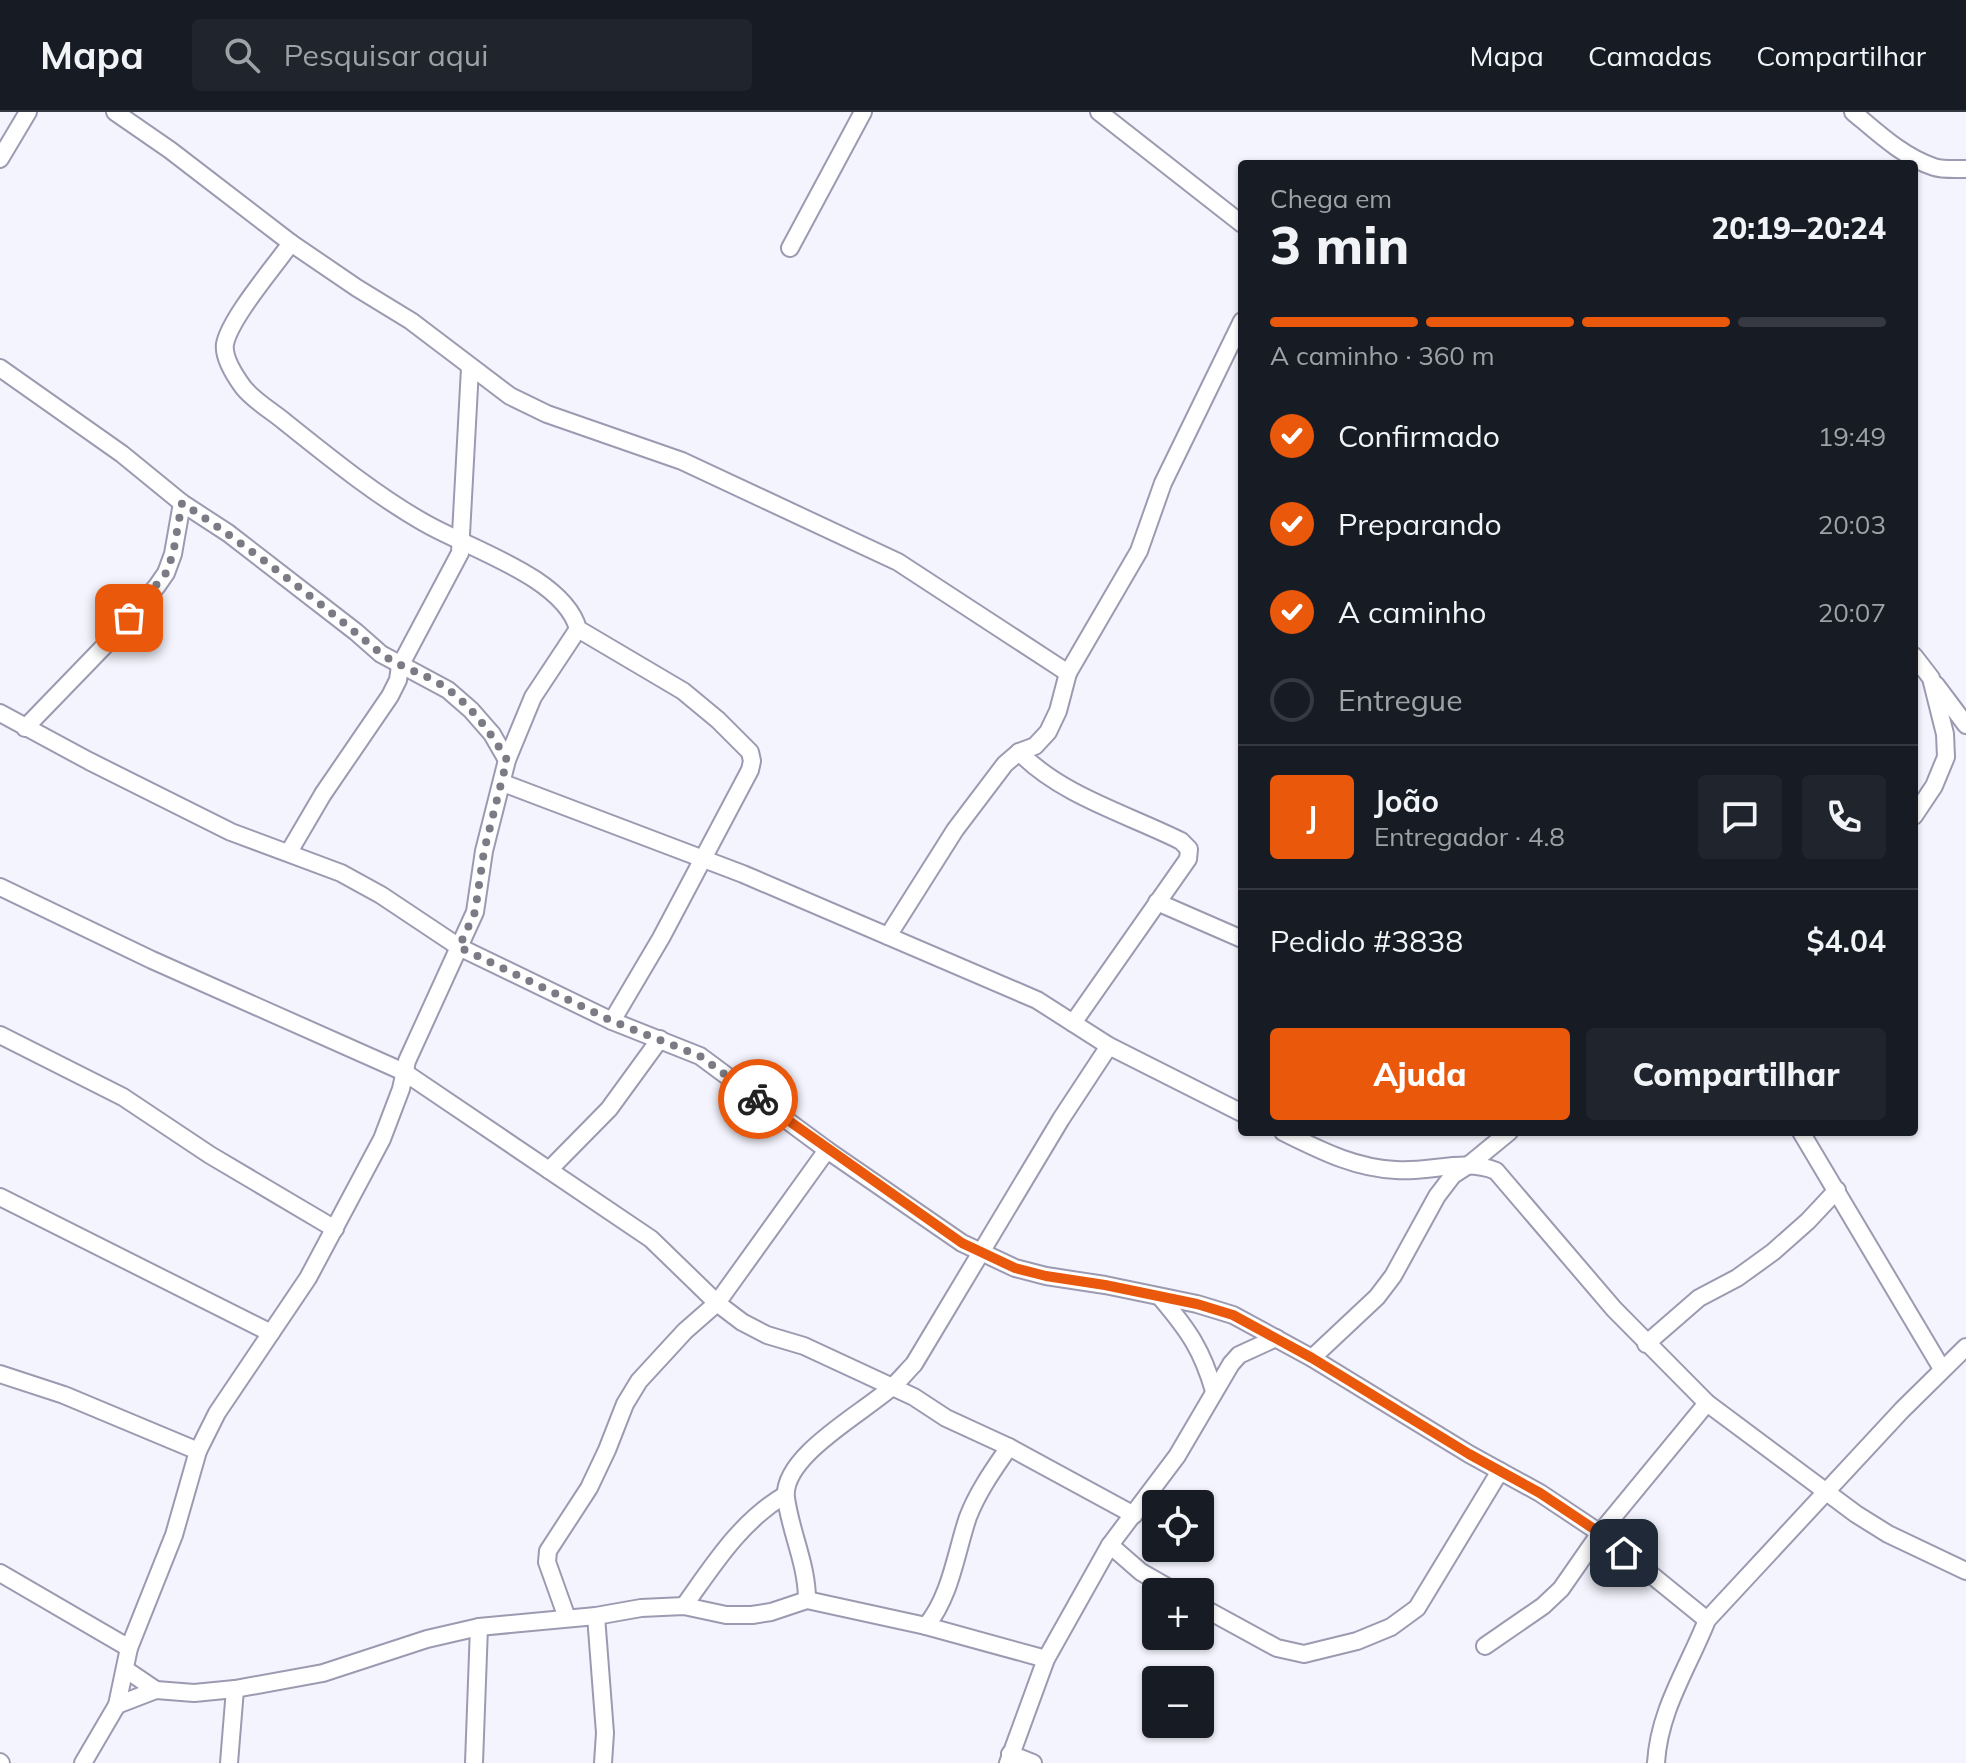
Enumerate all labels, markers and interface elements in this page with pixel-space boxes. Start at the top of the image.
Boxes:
search box [192,19,752,91]
text: Mapa [40,31,144,79]
icon: search [220,33,264,77]
text: Pesquisar aqui [284,36,488,74]
text: Mapa [1469,38,1544,73]
text: Camadas [1588,38,1712,73]
text: Compartilhar [1756,38,1926,73]
text: Chega em [1270,182,1392,215]
text: 20:19–20:24 [1711,209,1886,247]
text: 3 min [1270,212,1409,277]
text: A caminho · 360 m [1270,339,1495,372]
icon: check [1270,414,1314,458]
text: Confirmado [1338,417,1500,455]
text: 19:49 [1818,420,1886,453]
icon: check [1270,502,1314,546]
text: Preparando [1338,505,1502,543]
text: 20:03 [1818,508,1886,541]
pin [95,584,163,652]
icon: check [1270,590,1314,634]
text: A caminho [1338,593,1486,631]
icon: bag [107,596,151,640]
text: 20:07 [1818,596,1886,629]
text: Entregue [1338,681,1462,719]
button: chat [1698,775,1782,859]
button: phone [1802,775,1886,859]
text: João [1374,782,1439,820]
text: J [1307,798,1317,836]
text: Entregador · 4.8 [1374,820,1565,853]
text: Pedido #3838 [1270,922,1463,960]
text: $4.04 [1807,922,1886,960]
button: Ajuda [1270,1028,1570,1120]
button: Compartilhar [1586,1028,1886,1120]
courier [718,1059,798,1139]
icon: bike [736,1077,780,1121]
map controls [1142,1490,1214,1738]
button: locate [1142,1490,1214,1562]
pin [1590,1519,1658,1587]
icon: home [1602,1531,1646,1575]
button: + [1142,1578,1214,1650]
button: − [1142,1666,1214,1738]

